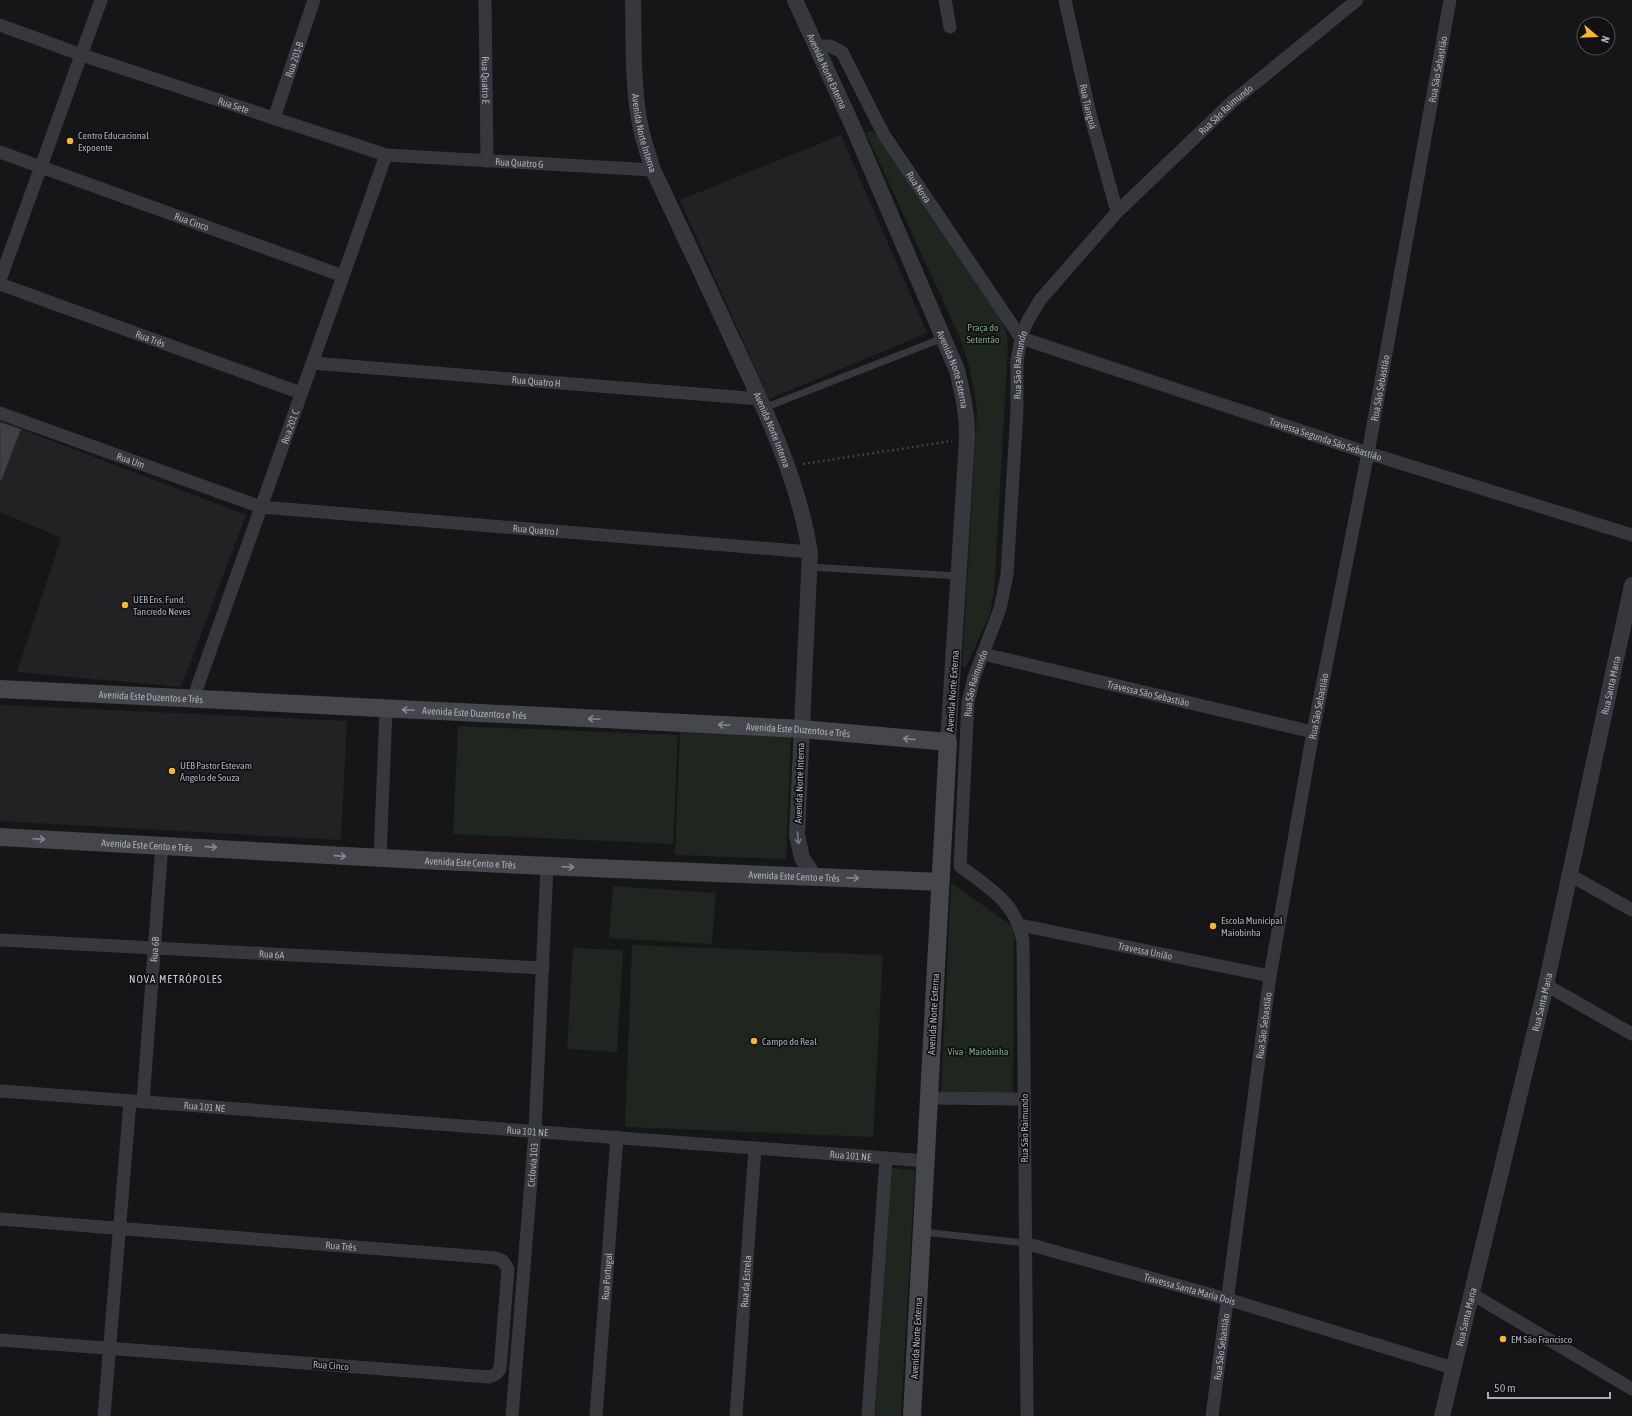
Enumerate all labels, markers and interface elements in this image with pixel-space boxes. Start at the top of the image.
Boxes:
north arrow [1576,16,1616,56]
street label: Avenida Norte Externa [805,32,849,111]
text: N [1599,34,1612,44]
street label: Rua São Sebastião [1427,35,1449,103]
street label: Rua 201-B [283,40,306,79]
street label: Rua Quatro E [480,56,491,105]
street label: Rua São Raimundo [1196,82,1255,137]
street label: Rua Tianguá [1078,83,1099,131]
street label: Avenida Norte Interna [630,93,659,174]
street label: Rua Sete [217,95,251,116]
place label: Centro Educacional Expoente [78,130,149,153]
marker: Centro Educacional Expoente [65,136,75,146]
street label: Rua Quatro G [495,156,544,170]
street label: Rua Nova [904,170,933,205]
street label: Rua Cinco [173,211,211,233]
park label: Praça do Setentão [966,322,1000,345]
street label: Rua Três [134,329,167,350]
street label: Avenida Norte Externa [935,329,970,409]
street label: Rua São Raimundo [1012,329,1029,399]
street label: Rua São Sebastião [1369,354,1392,422]
street label: Rua Quatro H [511,374,561,389]
street label: Avenida Norte Interna [751,390,792,469]
street label: Rua 201 C [279,408,301,446]
street label: Travessa Segunda São Sebastião [1268,416,1383,463]
street label: Rua Um [115,450,146,471]
street label: Rua Quatro I [512,523,559,537]
place label: UEB Ens. Fund. Tancredo Neves [133,594,191,617]
marker: UEB Ens. Fund. Tancredo Neves [120,600,130,610]
street label: Rua São Raimundo [962,648,990,717]
street label: Avenida Norte Externa [944,650,961,732]
street label: Rua Santa Maria [1599,655,1623,716]
street label: Rua São Sebastião [1307,672,1331,740]
street label: Travessa São Sebastião [1106,679,1191,709]
street label: Avenida Este Duzentos e Três [98,689,204,705]
street label: Avenida Este Duzentos e Três [422,705,527,721]
one-way arrow [402,706,415,713]
one-way arrow [588,715,601,723]
street label: Avenida Este Duzentos e Três [746,721,851,739]
one-way arrow [718,722,731,729]
one-way arrow [903,735,916,742]
street label: Avenida Norte Interna [793,742,806,824]
place label: UEB Pastor Estevam Ângelo de Souza [180,760,252,783]
marker: UEB Pastor Estevam Ângelo de Souza [167,766,177,776]
one-way arrow [794,831,802,844]
one-way arrow [32,835,45,843]
street label: Avenida Este Cento e Três [101,837,193,854]
one-way arrow [204,844,217,851]
one-way arrow [334,852,347,859]
street label: Avenida Este Cento e Três [424,855,517,871]
one-way arrow [561,863,574,871]
street label: Avenida Este Cento e Três [748,869,840,884]
one-way arrow [846,874,859,882]
place label: Escola Municipal Maiobinha [1221,915,1283,938]
marker: Escola Municipal Maiobinha [1208,921,1218,931]
street label: Rua 6B [148,936,161,962]
street label: Travessa União [1117,940,1174,962]
street label: Rua 6A [259,948,285,961]
street label: Rua Santa Maria [1530,971,1555,1032]
district label: NOVA METRÓPOLES [129,973,223,985]
street label: Avenida Norte Externa [926,973,941,1055]
street label: Rua São Sebastião [1254,991,1274,1059]
marker: Campo do Real [749,1036,759,1046]
place label: Campo do Real [762,1036,817,1047]
park label: Viva - Maiobinha [948,1046,1009,1057]
street label: Rua São Raimundo [1019,1093,1030,1163]
street label: Rua 101 NE [183,1100,226,1114]
street label: Rua 101 NE [506,1124,549,1138]
street label: Ciclovia 103 [526,1142,540,1187]
street label: Rua 101 NE [829,1149,872,1163]
street label: Rua Três [325,1240,357,1253]
street label: Rua Portugal [600,1252,614,1300]
street label: Rua da Estrela [739,1255,753,1308]
street label: Travessa Santa Maria Dois [1143,1271,1237,1307]
street label: Rua Santa Maria [1454,1286,1479,1347]
street label: Avenida Norte Externa [909,1297,924,1379]
street label: Rua São Sebastião [1212,1312,1232,1381]
marker: EM São Francisco [1498,1334,1508,1344]
place label: EM São Francisco [1511,1334,1573,1345]
street label: Rua Cinco [313,1359,350,1372]
scale bar [1488,1374,1610,1400]
text: 50 m [1494,1381,1516,1395]

